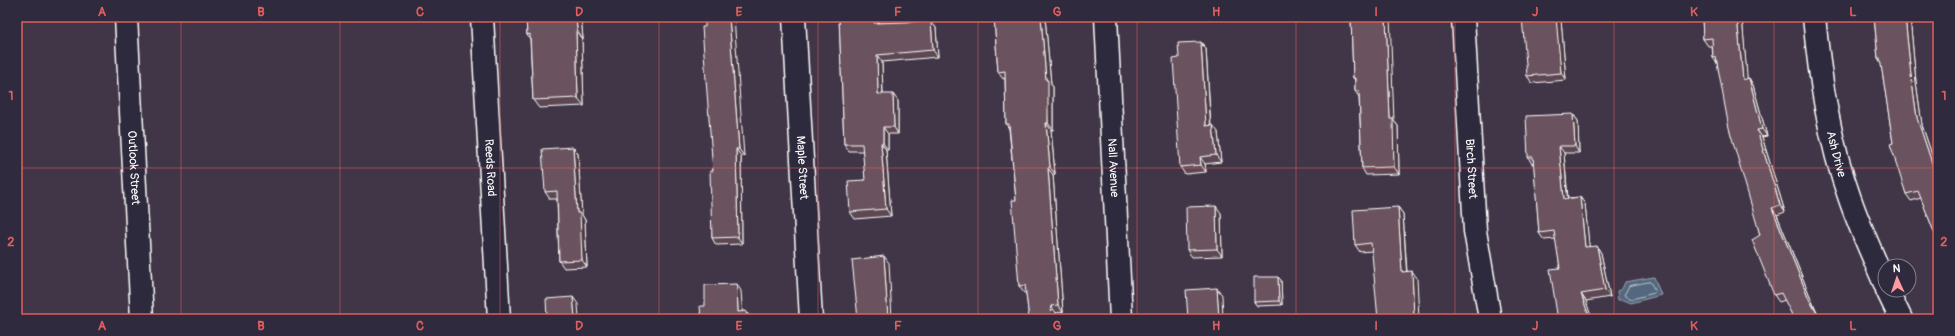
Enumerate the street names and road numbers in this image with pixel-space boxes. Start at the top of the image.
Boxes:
street label: Outlook Street [125,130,143,206]
street label: Ash Drive [1823,130,1850,179]
street label: Maple Street [793,135,812,200]
street label: Nall Avenue [1105,138,1122,198]
street label: Birch Street [1462,138,1481,199]
street label: Reeds Road [481,139,500,197]

